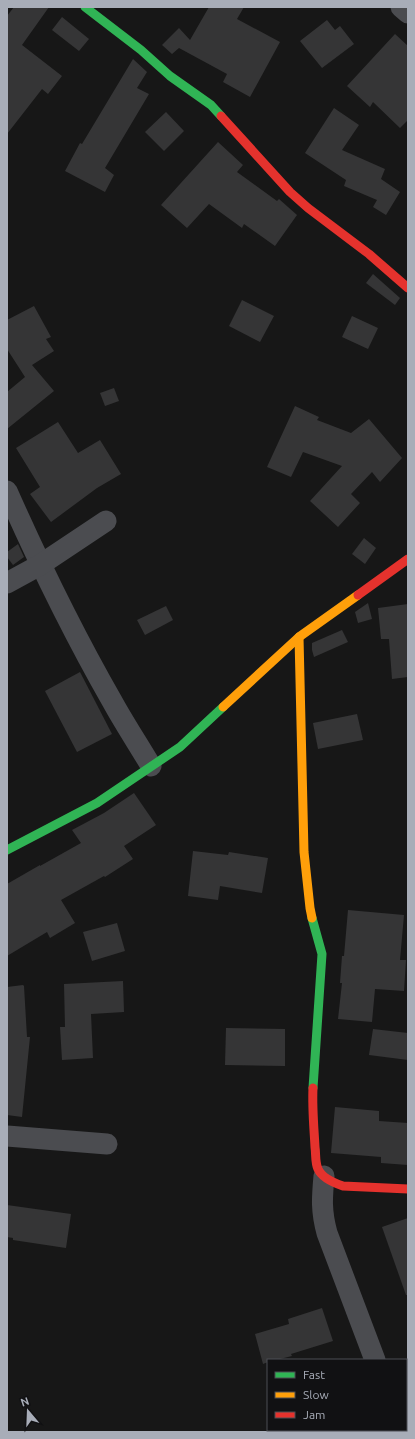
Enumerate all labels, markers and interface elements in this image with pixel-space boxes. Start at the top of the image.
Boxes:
legend [267,1359,407,1431]
text: Fast [303,1368,325,1381]
text: Slow [303,1388,329,1401]
north arrow [8,1391,48,1431]
text: N [19,1395,31,1409]
text: Jam [303,1408,325,1421]

